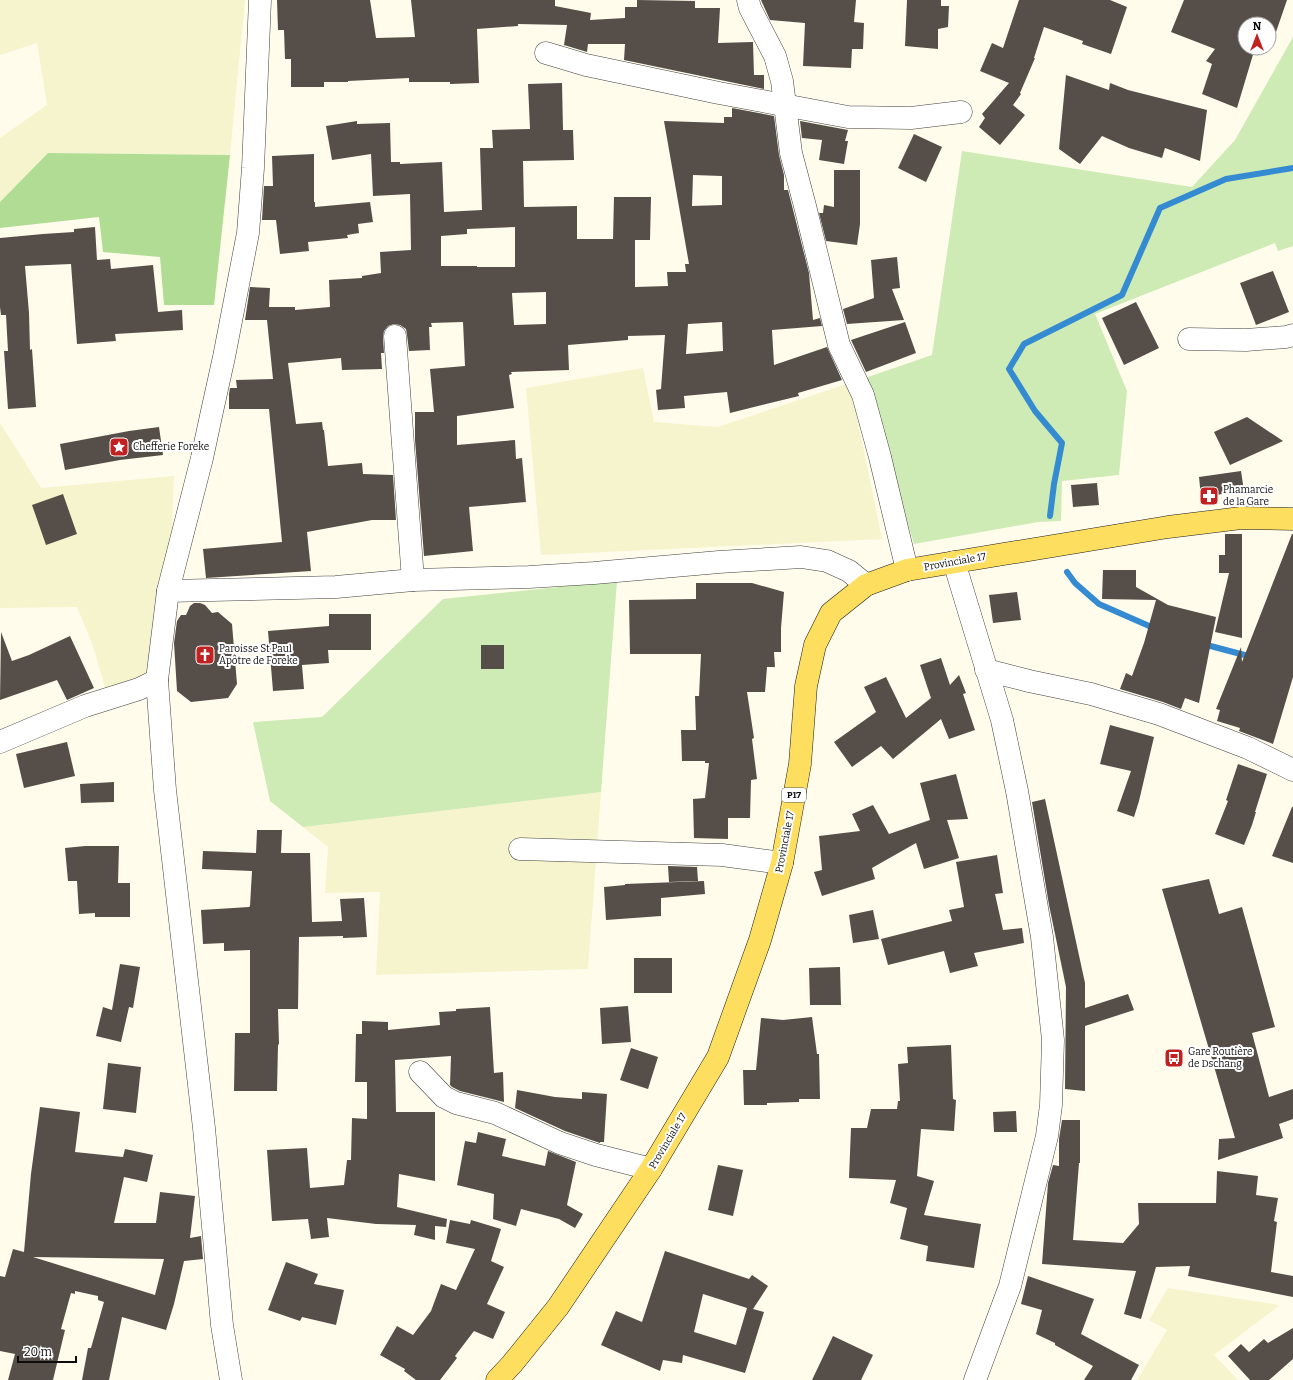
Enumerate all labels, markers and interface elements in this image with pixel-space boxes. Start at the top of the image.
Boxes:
north arrow [1237,16,1277,56]
text: N [1253,20,1262,33]
place icon: Chefferie Foreke [108,436,130,458]
place label: Chefferie Foreke [133,441,209,453]
place label: Phamarcie de la Gare [1223,484,1273,508]
pharmacy icon: Phamarcie de la Gare [1198,485,1220,507]
street label: Provinciale 17 [923,551,987,573]
place label: Paroisse St Paul Apôtre de Foreke [219,643,298,667]
church icon: Paroisse St Paul Apôtre de Foreke [194,644,216,666]
road number: P17 [782,788,806,802]
street label: Provinciale 17 [773,810,797,874]
place label: Gare Routière de Dschang [1188,1046,1252,1070]
bus stop icon: Gare Routière de Dschang [1163,1047,1185,1069]
street label: Provinciale 17 [647,1111,689,1171]
scale bar [18,1338,76,1364]
text: 20 m [24,1345,53,1359]

